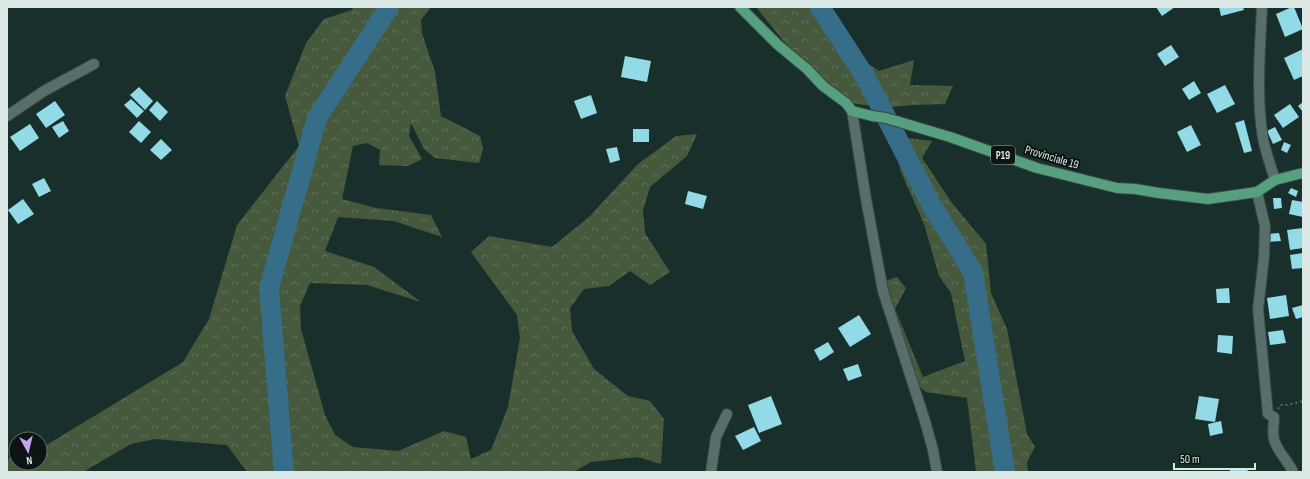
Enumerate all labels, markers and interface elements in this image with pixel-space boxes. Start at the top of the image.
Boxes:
street label: Provinciale 19 [1023,142,1081,173]
road number: P19 [991,146,1015,164]
north arrow [8,431,48,471]
scale bar [1174,445,1255,471]
text: 50 m [1180,452,1200,467]
text: N [25,454,33,467]

